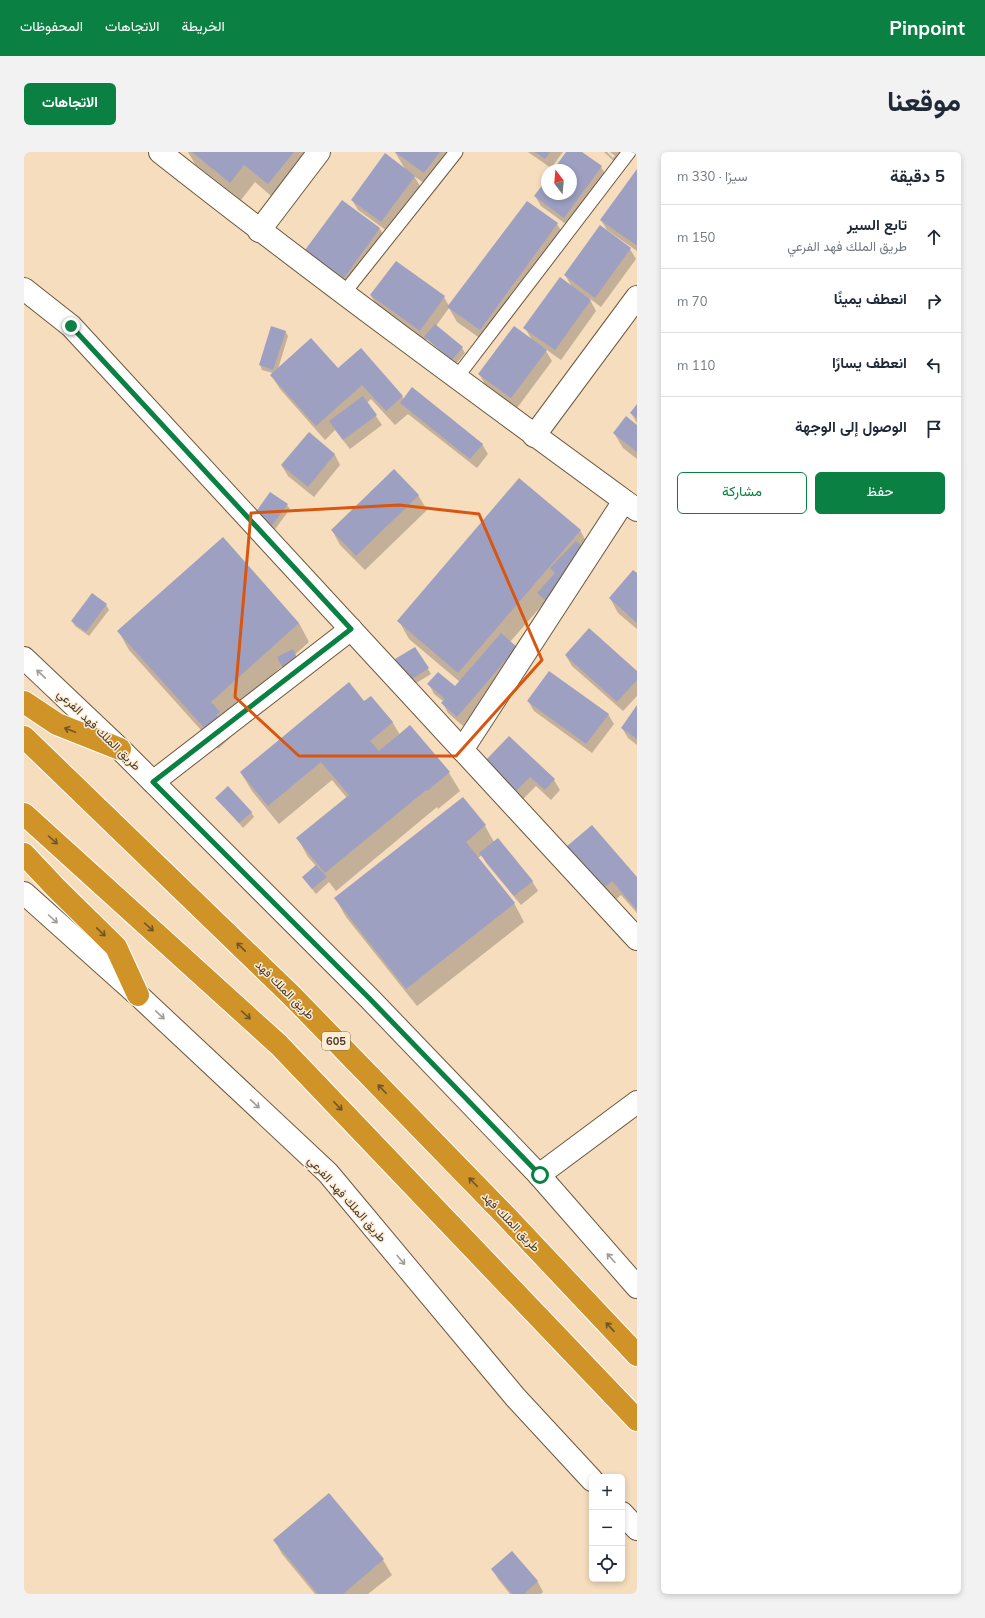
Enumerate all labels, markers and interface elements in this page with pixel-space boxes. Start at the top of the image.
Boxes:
text: Pinpoint [889,16,965,40]
text: المحفوظات [20,17,83,35]
text: الاتجاهات [105,17,159,35]
text: الخريطة [181,17,225,35]
button: الاتجاهات [24,83,116,125]
text: موقعنا [887,83,961,118]
north arrow [541,164,577,200]
text: 5 دقيقة [890,165,945,186]
text: سيرًا · 330 m [677,168,748,184]
text: تابع السير [847,215,907,234]
icon: ahead [923,226,945,248]
text: 150 m [677,229,715,245]
text: طريق الملك فهد الفرعي [787,238,907,254]
text: انعطف يمينًا [834,289,907,308]
icon: right [923,290,945,312]
text: 70 m [677,293,707,309]
route end [62,317,80,335]
text: انعطف يسارًا [832,353,907,372]
icon: left [923,354,945,376]
text: 110 m [677,357,715,373]
text: الوصول إلى الوجهة [795,417,907,436]
icon: arrive [923,418,945,440]
button: مشاركة [677,472,807,514]
button: حفظ [815,472,945,514]
one-way arrow [36,670,46,679]
street label: طريق الملك فهد الفرعي [52,686,144,776]
one-way arrow [65,725,77,733]
one-way arrow [48,836,58,845]
one-way arrow [48,914,58,924]
one-way arrow [144,923,155,932]
one-way arrow [96,927,106,937]
one-way arrow [236,942,246,952]
street label: طريق الملك فهد [252,957,318,1023]
one-way arrow [241,1010,251,1019]
one-way arrow [155,1011,165,1020]
road number: 605 [322,1032,350,1050]
one-way arrow [377,1084,387,1094]
one-way arrow [250,1100,260,1109]
one-way arrow [333,1101,343,1111]
street label: طريق الملك فهد الفرعي [303,1153,390,1247]
route start [531,1166,549,1184]
one-way arrow [468,1177,478,1187]
street label: طريق الملك فهد [478,1189,544,1256]
one-way arrow [606,1253,616,1263]
one-way arrow [396,1255,405,1266]
one-way arrow [606,1322,615,1332]
map controls [589,1474,625,1582]
button: + [589,1474,625,1510]
button: − [589,1510,625,1546]
button: locate [589,1546,625,1582]

